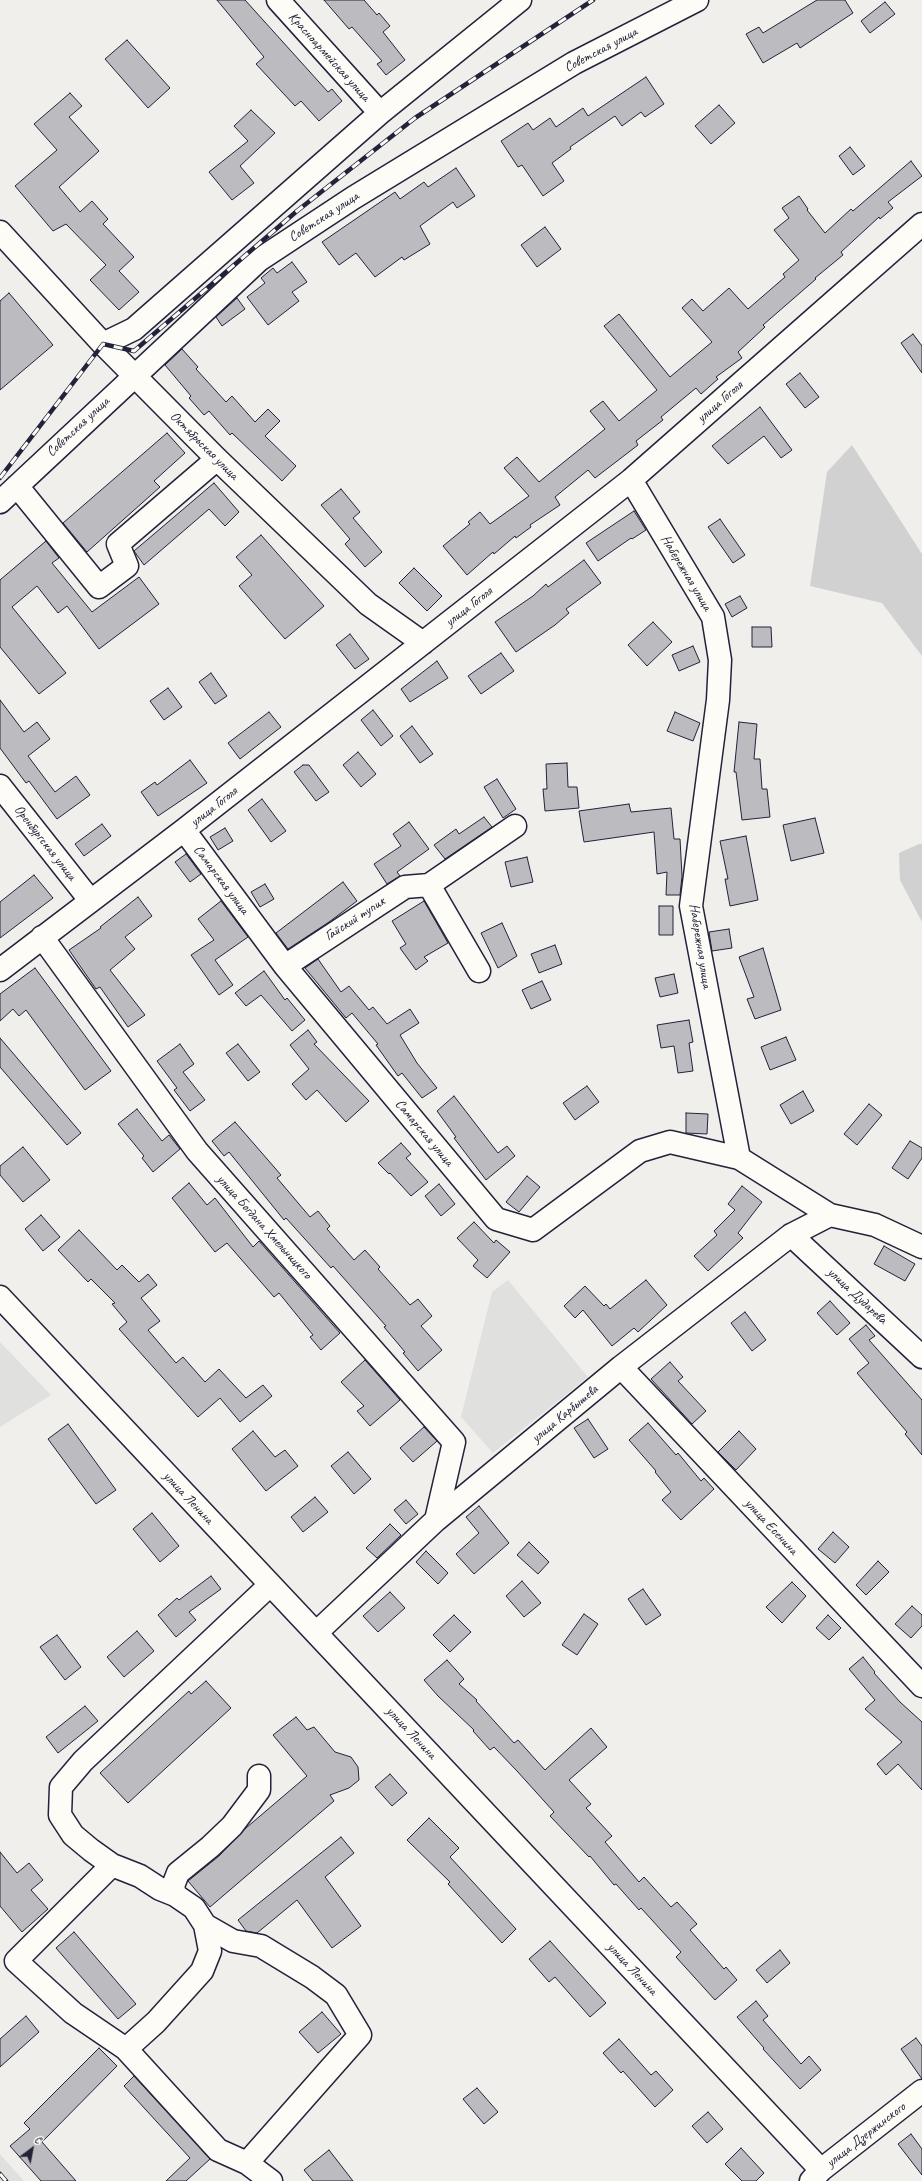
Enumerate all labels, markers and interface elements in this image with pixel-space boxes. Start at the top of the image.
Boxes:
street label: Красноармейская улица [284,9,374,105]
street label: Советская улица [562,24,640,76]
street label: Советская улица [286,188,362,246]
street label: улица Гоголя [694,377,746,427]
street label: Советская улица [43,393,113,461]
street label: Октябрьская улица [166,408,242,484]
street label: Набережная улица [657,532,715,614]
street label: улица Гоголя [442,583,496,631]
street label: улица Гоголя [187,783,241,831]
street label: Оренбургская улица [10,802,80,884]
street label: Самарская улица [189,842,253,918]
street label: Гайский тупик [322,893,388,945]
street label: Набережная улица [685,902,715,990]
street label: Самарская улица [391,1096,457,1170]
street label: улица Богдана Хмельницкого [213,1171,315,1283]
street label: улица Дударева [824,1264,890,1328]
street label: улица Карбышева [528,1381,602,1447]
street label: улица Ленина [159,1468,217,1528]
street label: улица Есенина [741,1495,801,1559]
street label: улица Ленина [382,1703,440,1763]
street label: улица Ленина [603,1939,661,1999]
street label: улица Дзержинского [823,2099,909,2171]
north arrow [12,2129,52,2169]
text: С [32,2131,44,2146]

